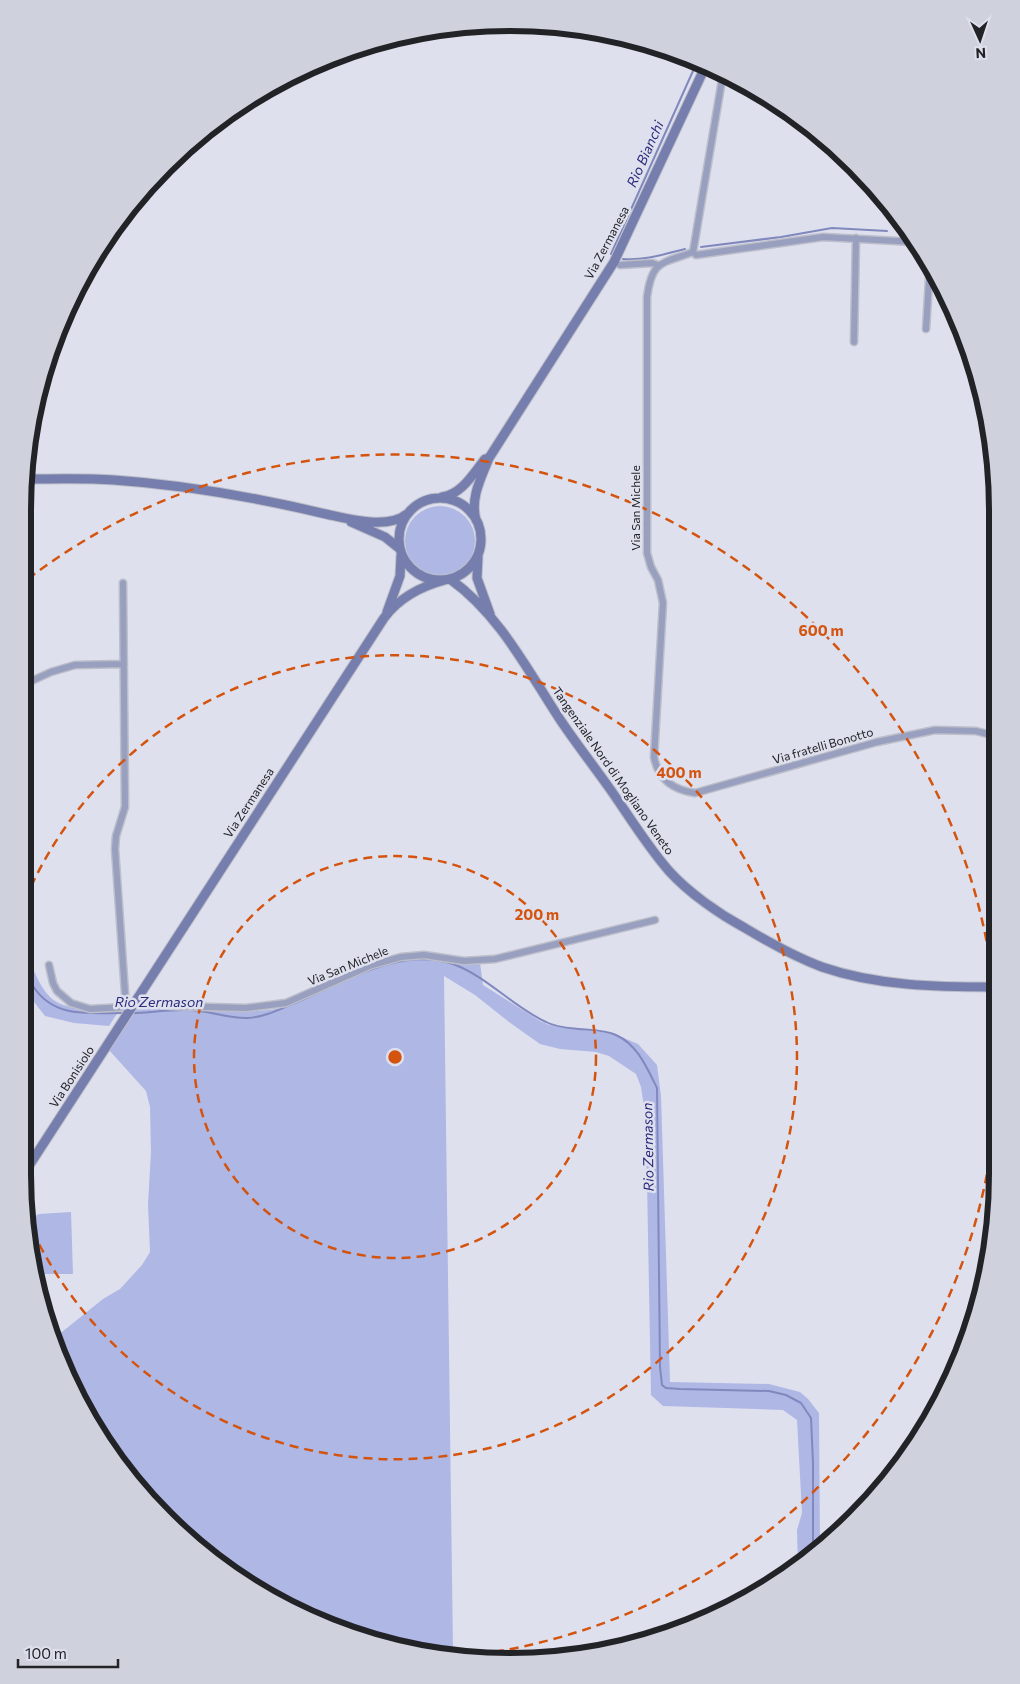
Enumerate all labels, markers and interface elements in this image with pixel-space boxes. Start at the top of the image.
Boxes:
north arrow [955,15,1005,65]
text: N [975,45,986,62]
water label: Rio Bianchi [622,118,667,189]
street label: Via Zermanesa [581,204,631,281]
street label: Via San Michele [628,465,642,551]
text: 600 m [798,621,844,639]
street label: Tangenziale Nord di Mogliano Veneto [550,684,677,857]
street label: Via fratelli Bonotto [771,724,875,766]
text: 400 m [656,763,702,781]
street label: Via Zermanesa [220,765,276,840]
text: 200 m [515,905,559,923]
street label: Via San Michele [305,943,390,988]
water label: Rio Zermason [115,993,203,1010]
street label: Via Bonisiolo [46,1043,96,1110]
centre of rings [386,1048,404,1066]
water label: Rio Zermason [638,1103,657,1192]
scale bar [18,1636,118,1668]
text: 100 m [25,1644,67,1662]

